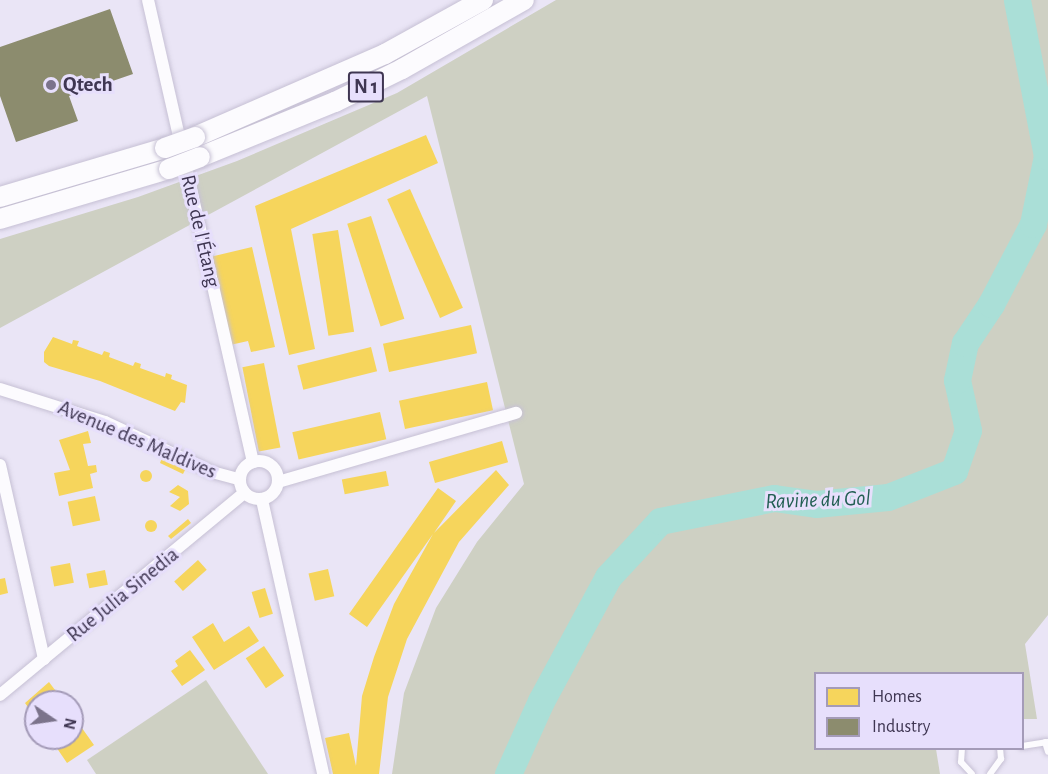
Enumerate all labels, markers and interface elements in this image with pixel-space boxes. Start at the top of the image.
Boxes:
road number: N 1 [346,70,386,104]
place label: Qtech [63,72,113,98]
marker: Qtech [44,78,58,92]
street label: Rue de l'Étang [175,172,225,290]
street label: Avenue des Maldives [54,395,220,485]
water label: Ravine du Gol [765,485,871,515]
street label: Rue Julia Sinedia [62,542,184,648]
legend [814,672,1024,750]
text: Homes [872,688,922,706]
north arrow [24,690,84,750]
text: N [61,716,79,731]
text: Industry [872,718,931,736]

